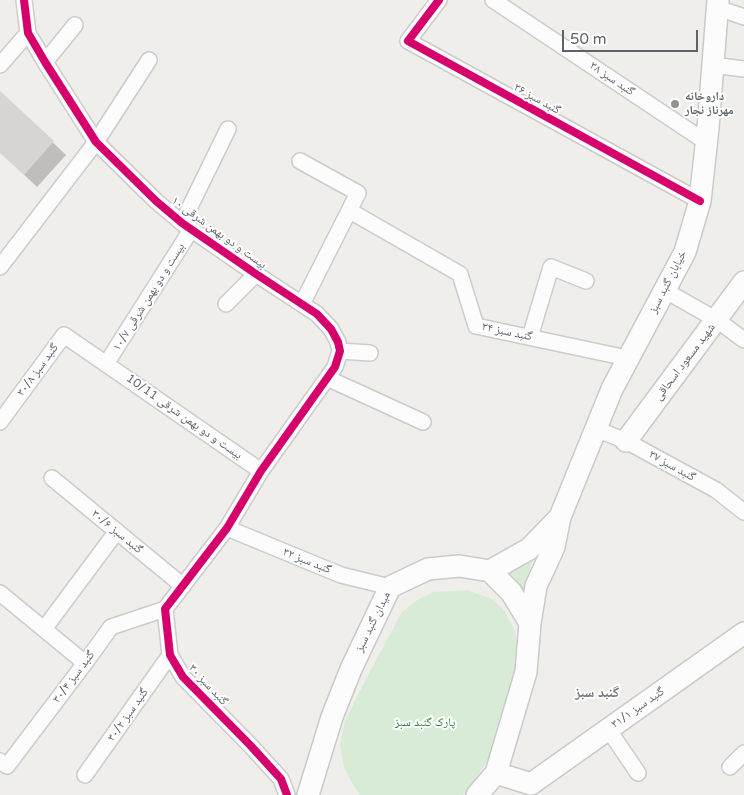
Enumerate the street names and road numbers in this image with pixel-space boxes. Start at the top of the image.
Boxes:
street label: گنبد سبز ۳۸ [587,59,637,99]
street label: گنبد سبز ۳۶ [511,80,563,118]
street label: بیست و دو بهمن شرقی ۱۰ [169,194,269,272]
street label: بیست و دو بهمن شرقی ۱۰/۷ [110,240,188,354]
street label: خیابان گنبد سبز [646,248,690,316]
street label: گنبد سبز ۳۴ [481,320,533,344]
street label: شهید مسعود اسحاقی [651,321,719,403]
street label: گنبد سبز ۳۰/۸ [14,341,62,399]
street label: بیست و دو بهمن شرقی 10/11 [123,371,245,463]
street label: گنبد سبز ۳۷ [646,447,698,485]
street label: گنبد سبز ۳۰/۶ [89,507,145,557]
street label: گنبد سبز ۳۲ [281,545,333,577]
street label: میدان گنبد سبز [352,589,394,655]
street label: گنبد سبز ۳۰/۴ [50,648,98,706]
street label: گنبد سبز ۳۰ [185,661,231,709]
street label: گنبد سبز ۳۱/۱ [609,684,667,732]
street label: گنبد سبز ۳۰/۲ [104,686,152,744]

